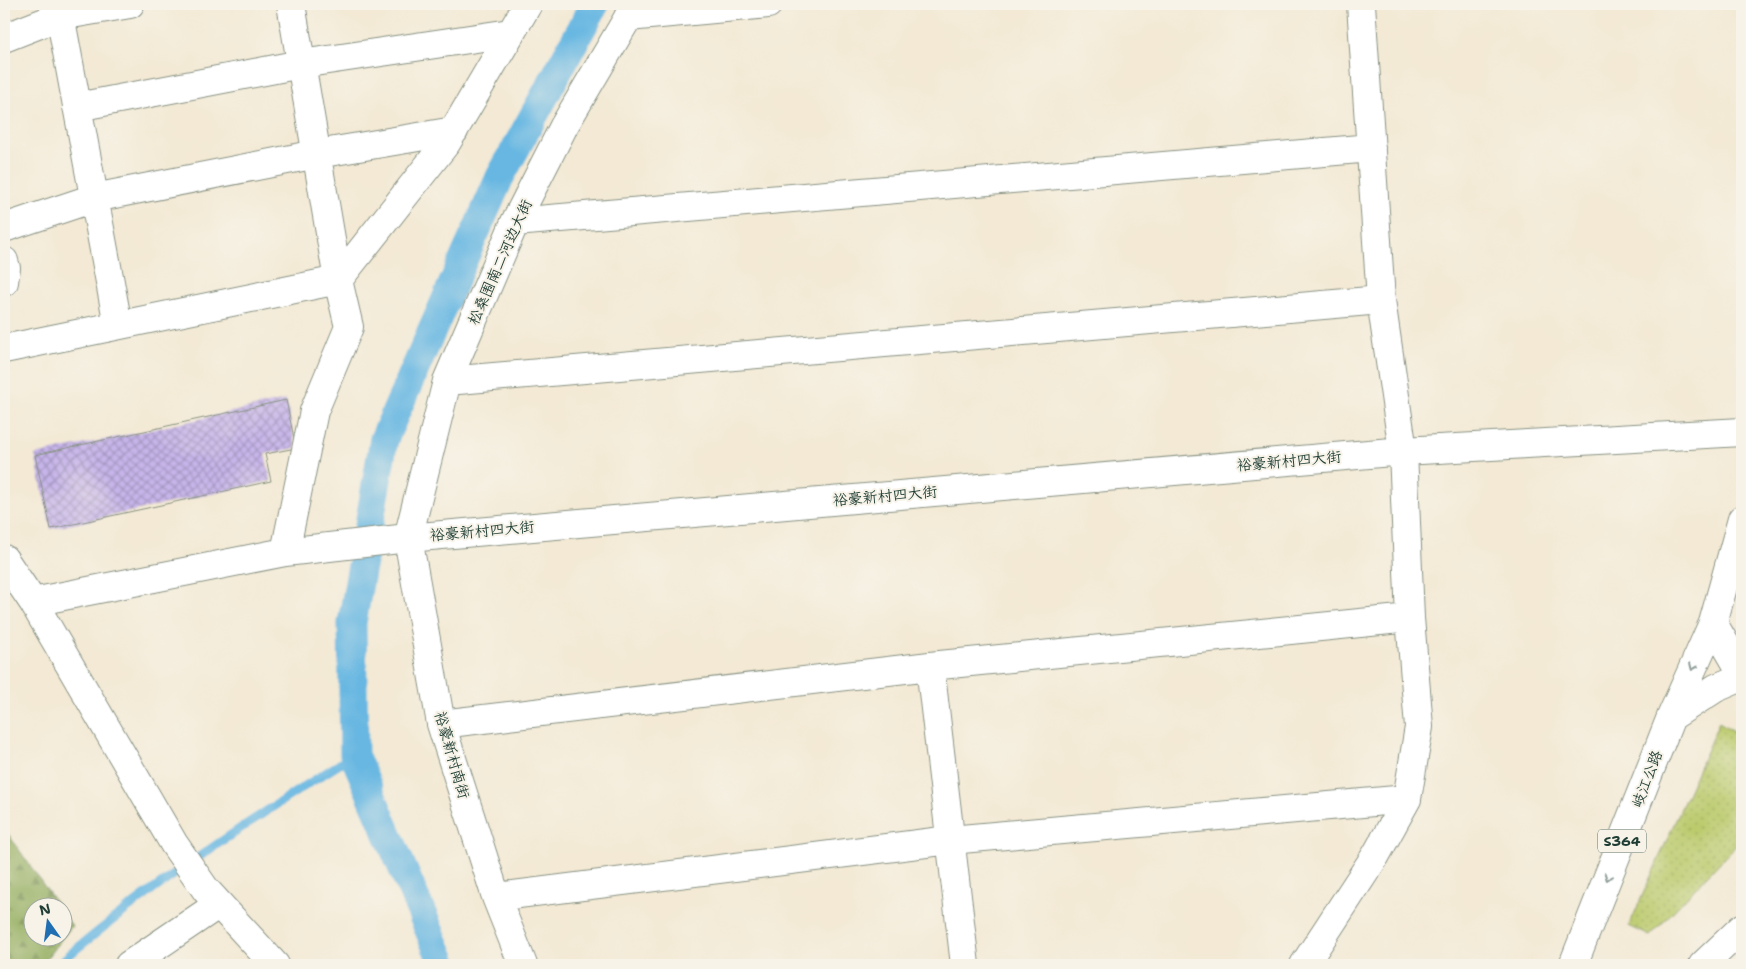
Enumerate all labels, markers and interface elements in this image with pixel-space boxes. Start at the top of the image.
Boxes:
street label: 松桑围南二河边大街 [463,196,537,328]
street label: 裕豪新村四大街 [1236,446,1342,476]
street label: 裕豪新村四大街 [832,481,938,511]
street label: 裕豪新村四大街 [429,516,535,546]
one-way arrow [1689,662,1700,671]
street label: 裕豪新村南街 [430,709,474,801]
street label: 岐江公路 [1627,747,1667,811]
road number: S364 [1598,829,1646,852]
one-way arrow [1604,872,1614,881]
north arrow [22,896,72,946]
text: N [37,899,52,919]

